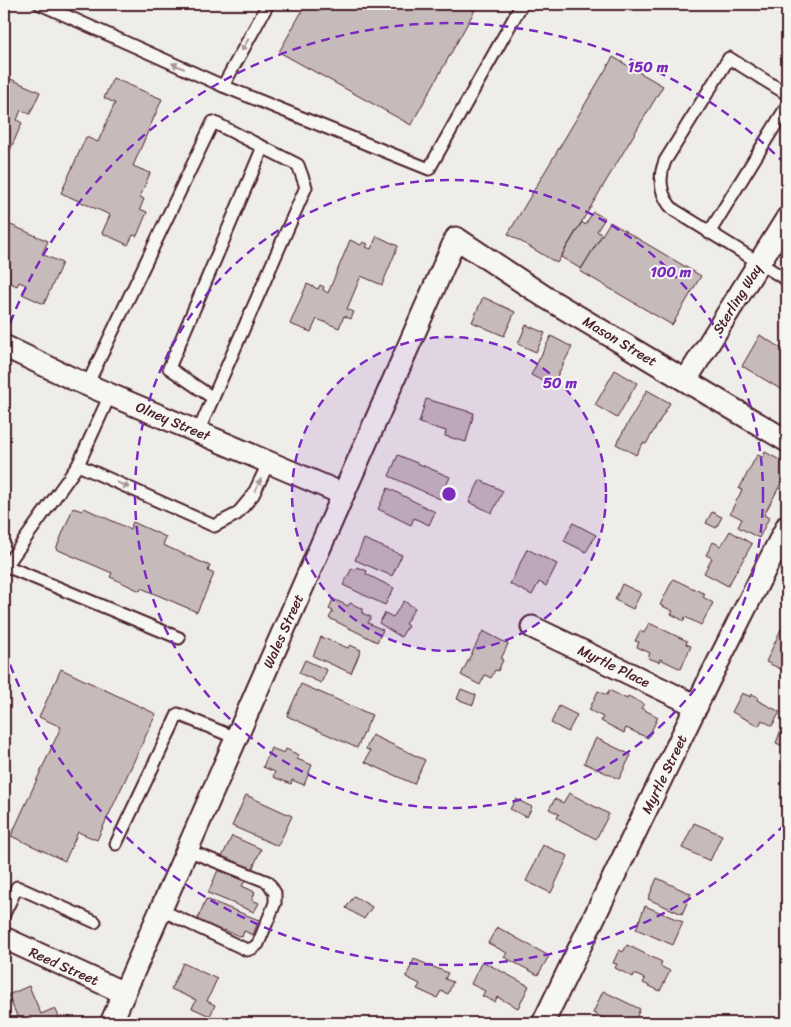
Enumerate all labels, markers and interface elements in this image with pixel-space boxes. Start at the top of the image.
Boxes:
one-way arrow [241,38,250,52]
text: 150 m [628,54,669,80]
one-way arrow [171,62,185,70]
street label: Sterling Way [706,258,769,339]
text: 100 m [651,259,692,285]
street label: Mason Street [578,309,662,374]
text: 50 m [543,370,578,396]
street label: Olney Street [132,395,215,449]
one-way arrow [254,477,262,492]
one-way arrow [116,481,130,489]
centre of rings [440,485,458,503]
street label: Wales Street [256,590,311,673]
street label: Myrtle Place [573,638,655,695]
street label: Myrtle Street [634,730,694,818]
street label: Reed Street [25,940,103,993]

